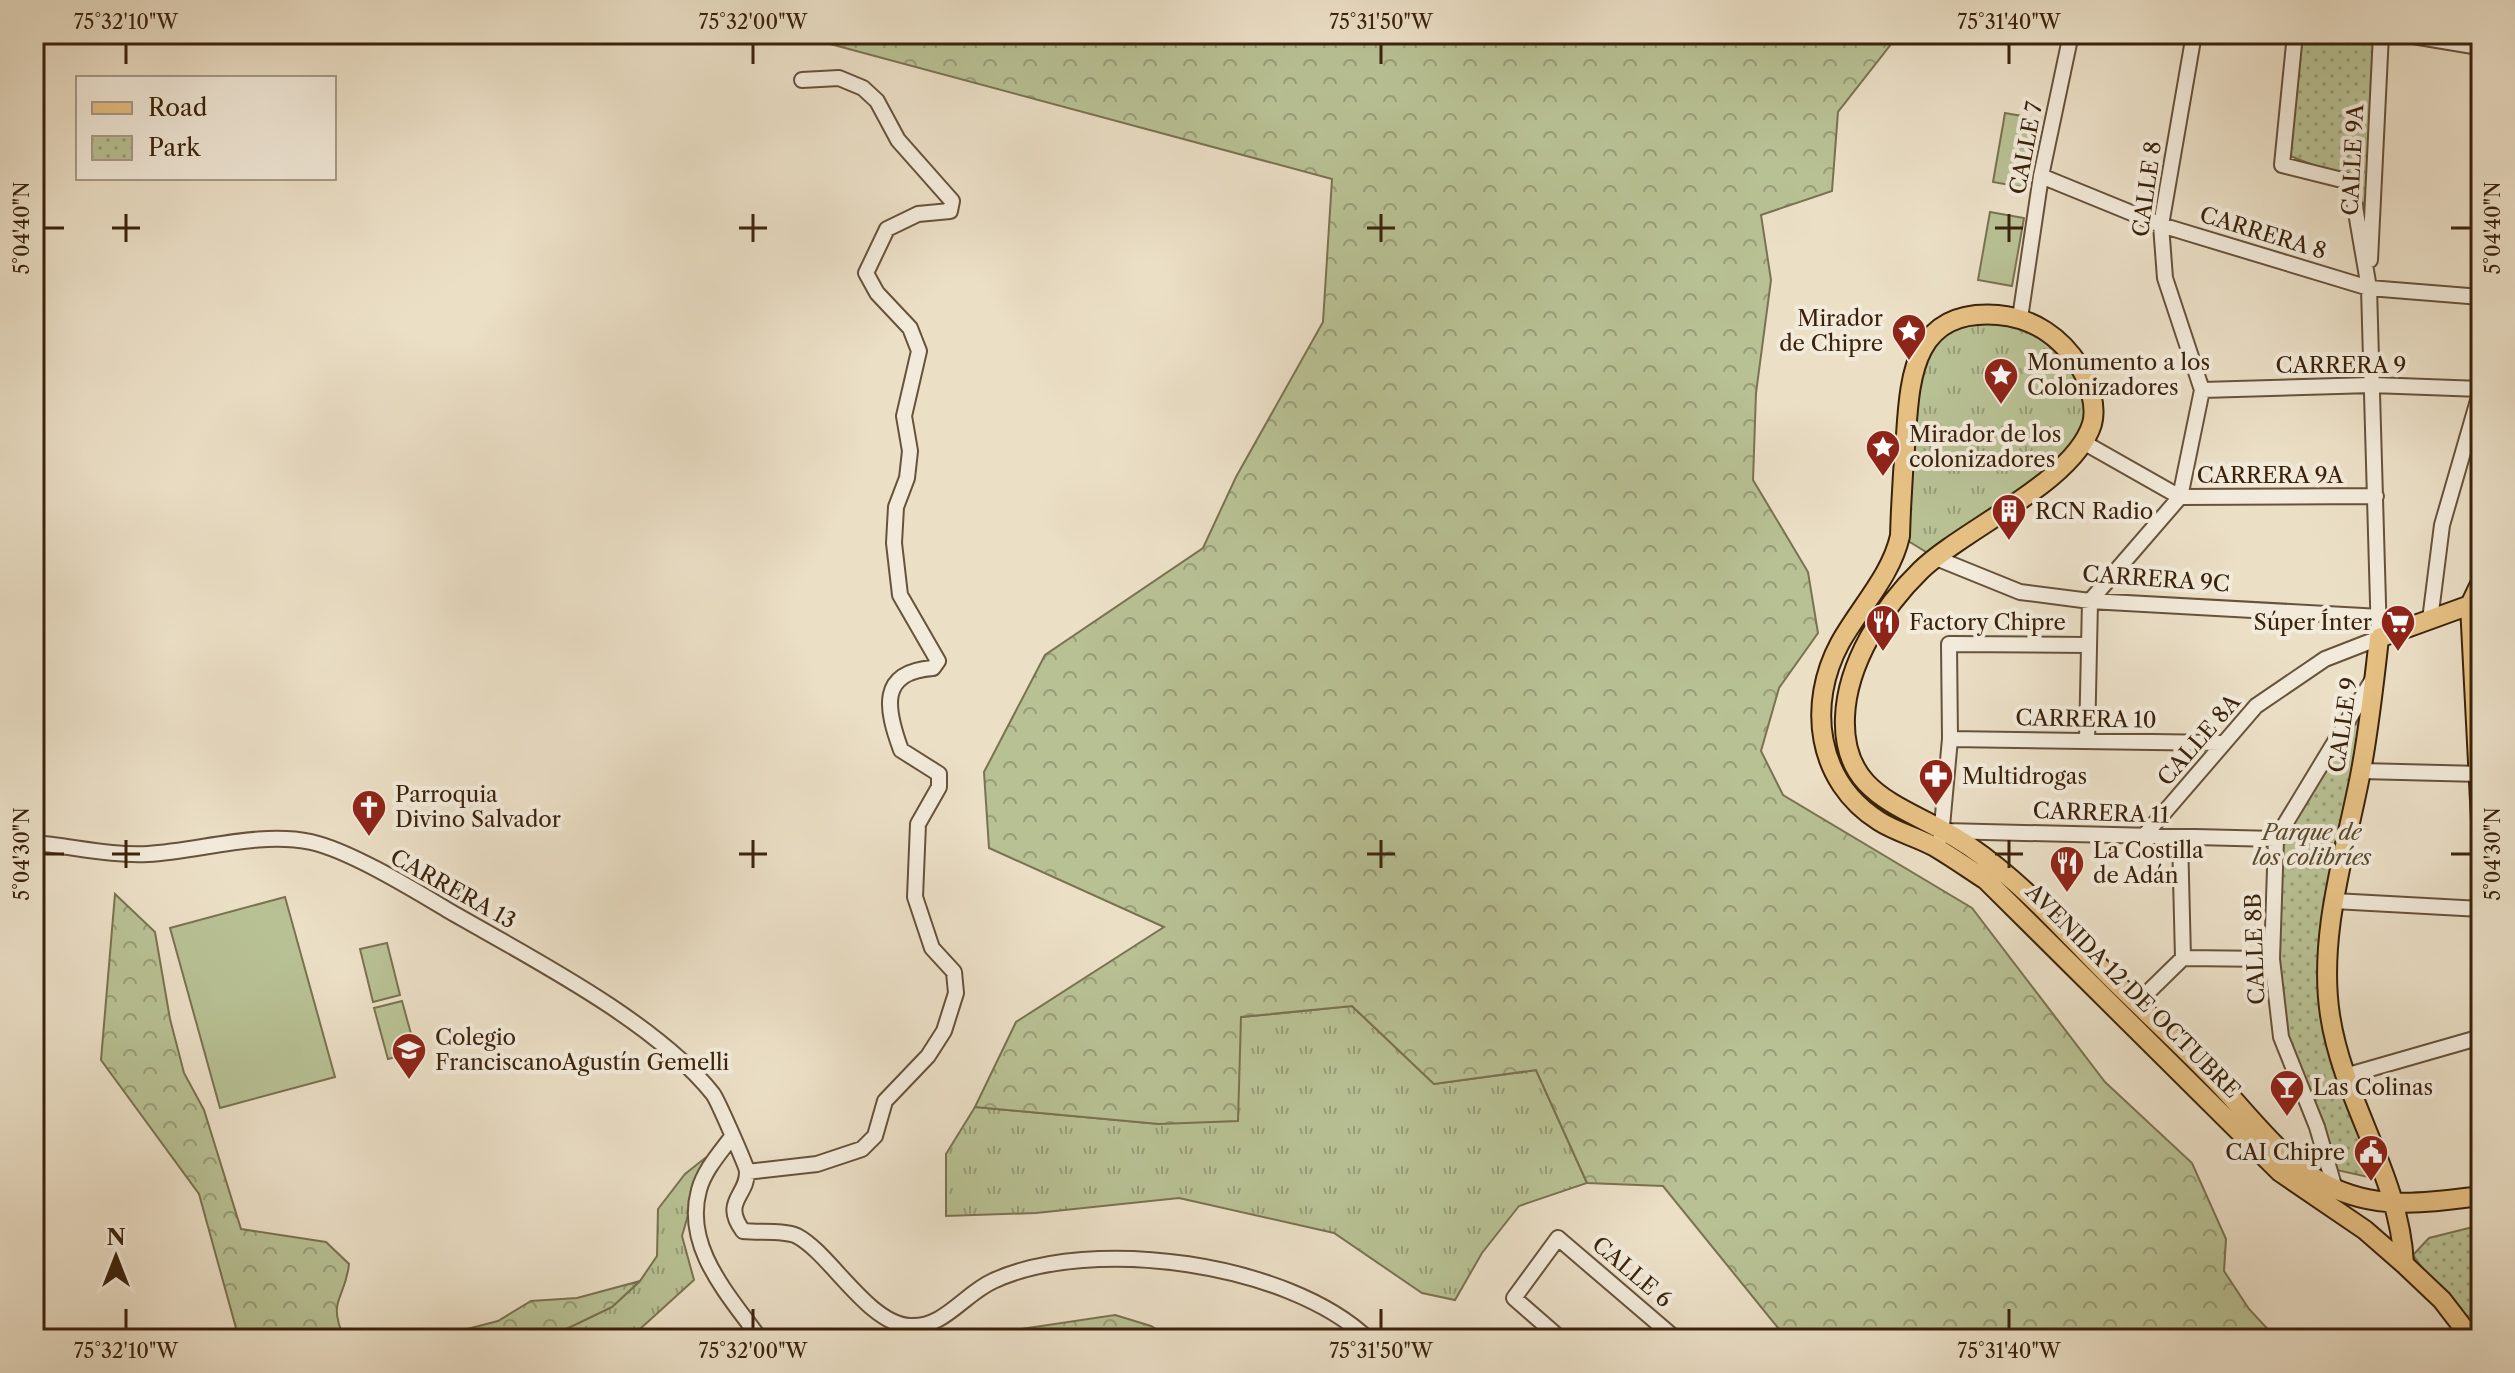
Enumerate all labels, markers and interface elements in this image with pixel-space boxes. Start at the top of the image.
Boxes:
text: 75°32'10"W [74,10,179,34]
text: 75°32'00"W [699,10,809,34]
text: 75°31'50"W [1329,10,1434,34]
text: 75°31'40"W [1957,10,2062,34]
legend [76,76,336,180]
text: Road [148,93,208,122]
street label: CALLE 7 [2004,99,2048,197]
street label: CALLE 9A [2337,103,2369,216]
text: Park [148,133,201,162]
street label: CALLE 8 [2127,140,2167,238]
text: 5°04'40"N [10,182,34,275]
text: 5°04'40"N [2481,182,2505,275]
street label: CARRERA 8 [2196,201,2330,265]
place label: Mirador de Chipre [1779,305,1883,357]
place icon: Mirador de Chipre [1890,312,1928,362]
place label: Monumento a los Colonizadores [2027,349,2210,401]
street label: CARRERA 9 [2276,352,2406,379]
place icon: Monumento a los Colonizadores [1982,356,2020,406]
place label: Mirador de los colonizadores [1909,421,2061,473]
place icon: Mirador de los colonizadores [1864,428,1902,478]
street label: CARRERA 9A [2197,462,2344,489]
building icon: RCN Radio [1990,492,2028,542]
place label: RCN Radio [2035,498,2153,525]
street label: CARRERA 9C [2081,560,2231,598]
restaurant icon: Factory Chipre [1864,603,1902,653]
supermarket icon: Súper Ínter [2379,603,2417,653]
place label: Súper Ínter [2254,608,2372,636]
place label: Factory Chipre [1909,609,2066,636]
street label: CALLE 9 [2323,676,2363,774]
street label: CALLE 8A [2152,688,2247,791]
street label: CARRERA 10 [2015,704,2157,734]
pharmacy icon: Multidrogas [1917,757,1955,807]
place label: Multidrogas [1962,763,2087,790]
place label: Parroquia Divino Salvador [395,781,561,833]
church icon: Parroquia Divino Salvador [350,788,388,838]
street label: CARRERA 11 [2032,797,2170,829]
text: 5°04'30"N [10,807,34,901]
text: 5°04'30"N [2481,807,2505,901]
park label: Parque de los colibríes [2252,819,2372,871]
place label: La Costilla de Adán [2093,837,2204,889]
street label: CARRERA 13 [386,843,520,935]
restaurant icon: La Costilla de Adán [2048,844,2086,894]
street label: AVENIDA 12 DE OCTUBRE [2019,877,2246,1104]
street label: CALLE 8B [2240,893,2270,1005]
place label: Colegio FranciscanoAgustín Gemelli [435,1024,729,1076]
school or university icon: Colegio FranciscanoAgustín Gemelli [390,1031,428,1081]
bar icon: Las Colinas [2268,1068,2306,1118]
place label: Las Colinas [2313,1074,2433,1101]
public building icon: CAI Chipre [2352,1133,2390,1183]
place label: CAI Chipre [2225,1139,2345,1166]
north arrow [76,1217,156,1297]
text: N [106,1224,126,1251]
street label: CALLE 6 [1587,1231,1678,1313]
text: 75°32'10"W [74,1339,179,1363]
text: 75°32'00"W [699,1339,809,1363]
text: 75°31'50"W [1329,1339,1434,1363]
text: 75°31'40"W [1957,1339,2062,1363]

